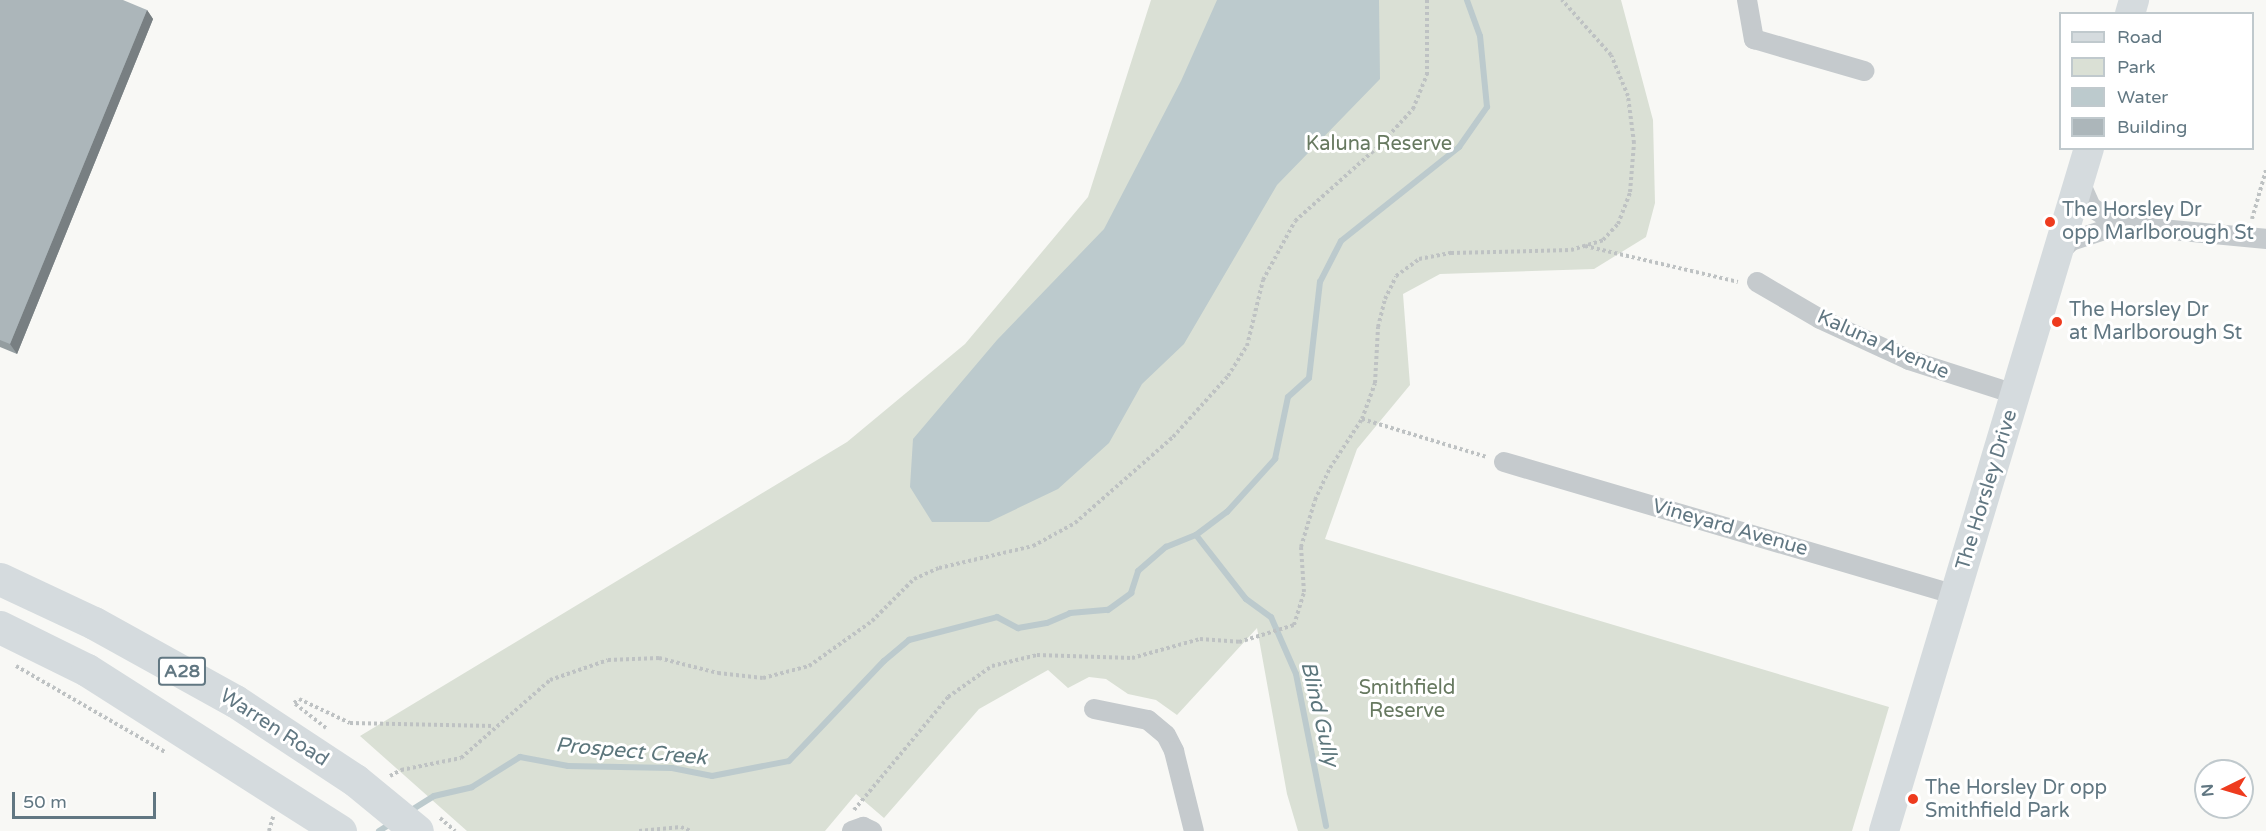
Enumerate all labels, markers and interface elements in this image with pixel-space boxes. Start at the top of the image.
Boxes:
legend [2059,12,2254,150]
text: Road [2117,26,2162,48]
text: Park [2117,56,2155,78]
text: Water [2117,86,2168,108]
text: Building [2117,116,2187,138]
park label: Kaluna Reserve [1306,132,1452,156]
place label: The Horsley Dr opp Marlborough St [2062,198,2254,245]
marker: The Horsley Dr opp Marlborough St [2043,215,2057,229]
place label: The Horsley Dr at Marlborough St [2069,298,2242,345]
street label: Kaluna Avenue [1813,305,1953,385]
marker: The Horsley Dr at Marlborough St [2050,315,2064,329]
street label: The Horsley Drive [1951,407,2023,573]
street label: Vineyard Avenue [1649,494,1811,562]
road number: A28 [156,656,207,686]
water label: Blind Gully [1295,659,1343,769]
park label: Smithfield Reserve [1359,676,1455,723]
street label: Warren Road [215,684,333,772]
water label: Prospect Creek [554,733,708,771]
north arrow [2194,759,2254,819]
place label: The Horsley Dr opp Smithfield Park [1925,776,2107,823]
scale bar [15,780,159,818]
text: N [2198,783,2219,798]
text: 50 m [23,791,67,813]
marker: The Horsley Dr opp Smithfield Park [1906,792,1920,806]

